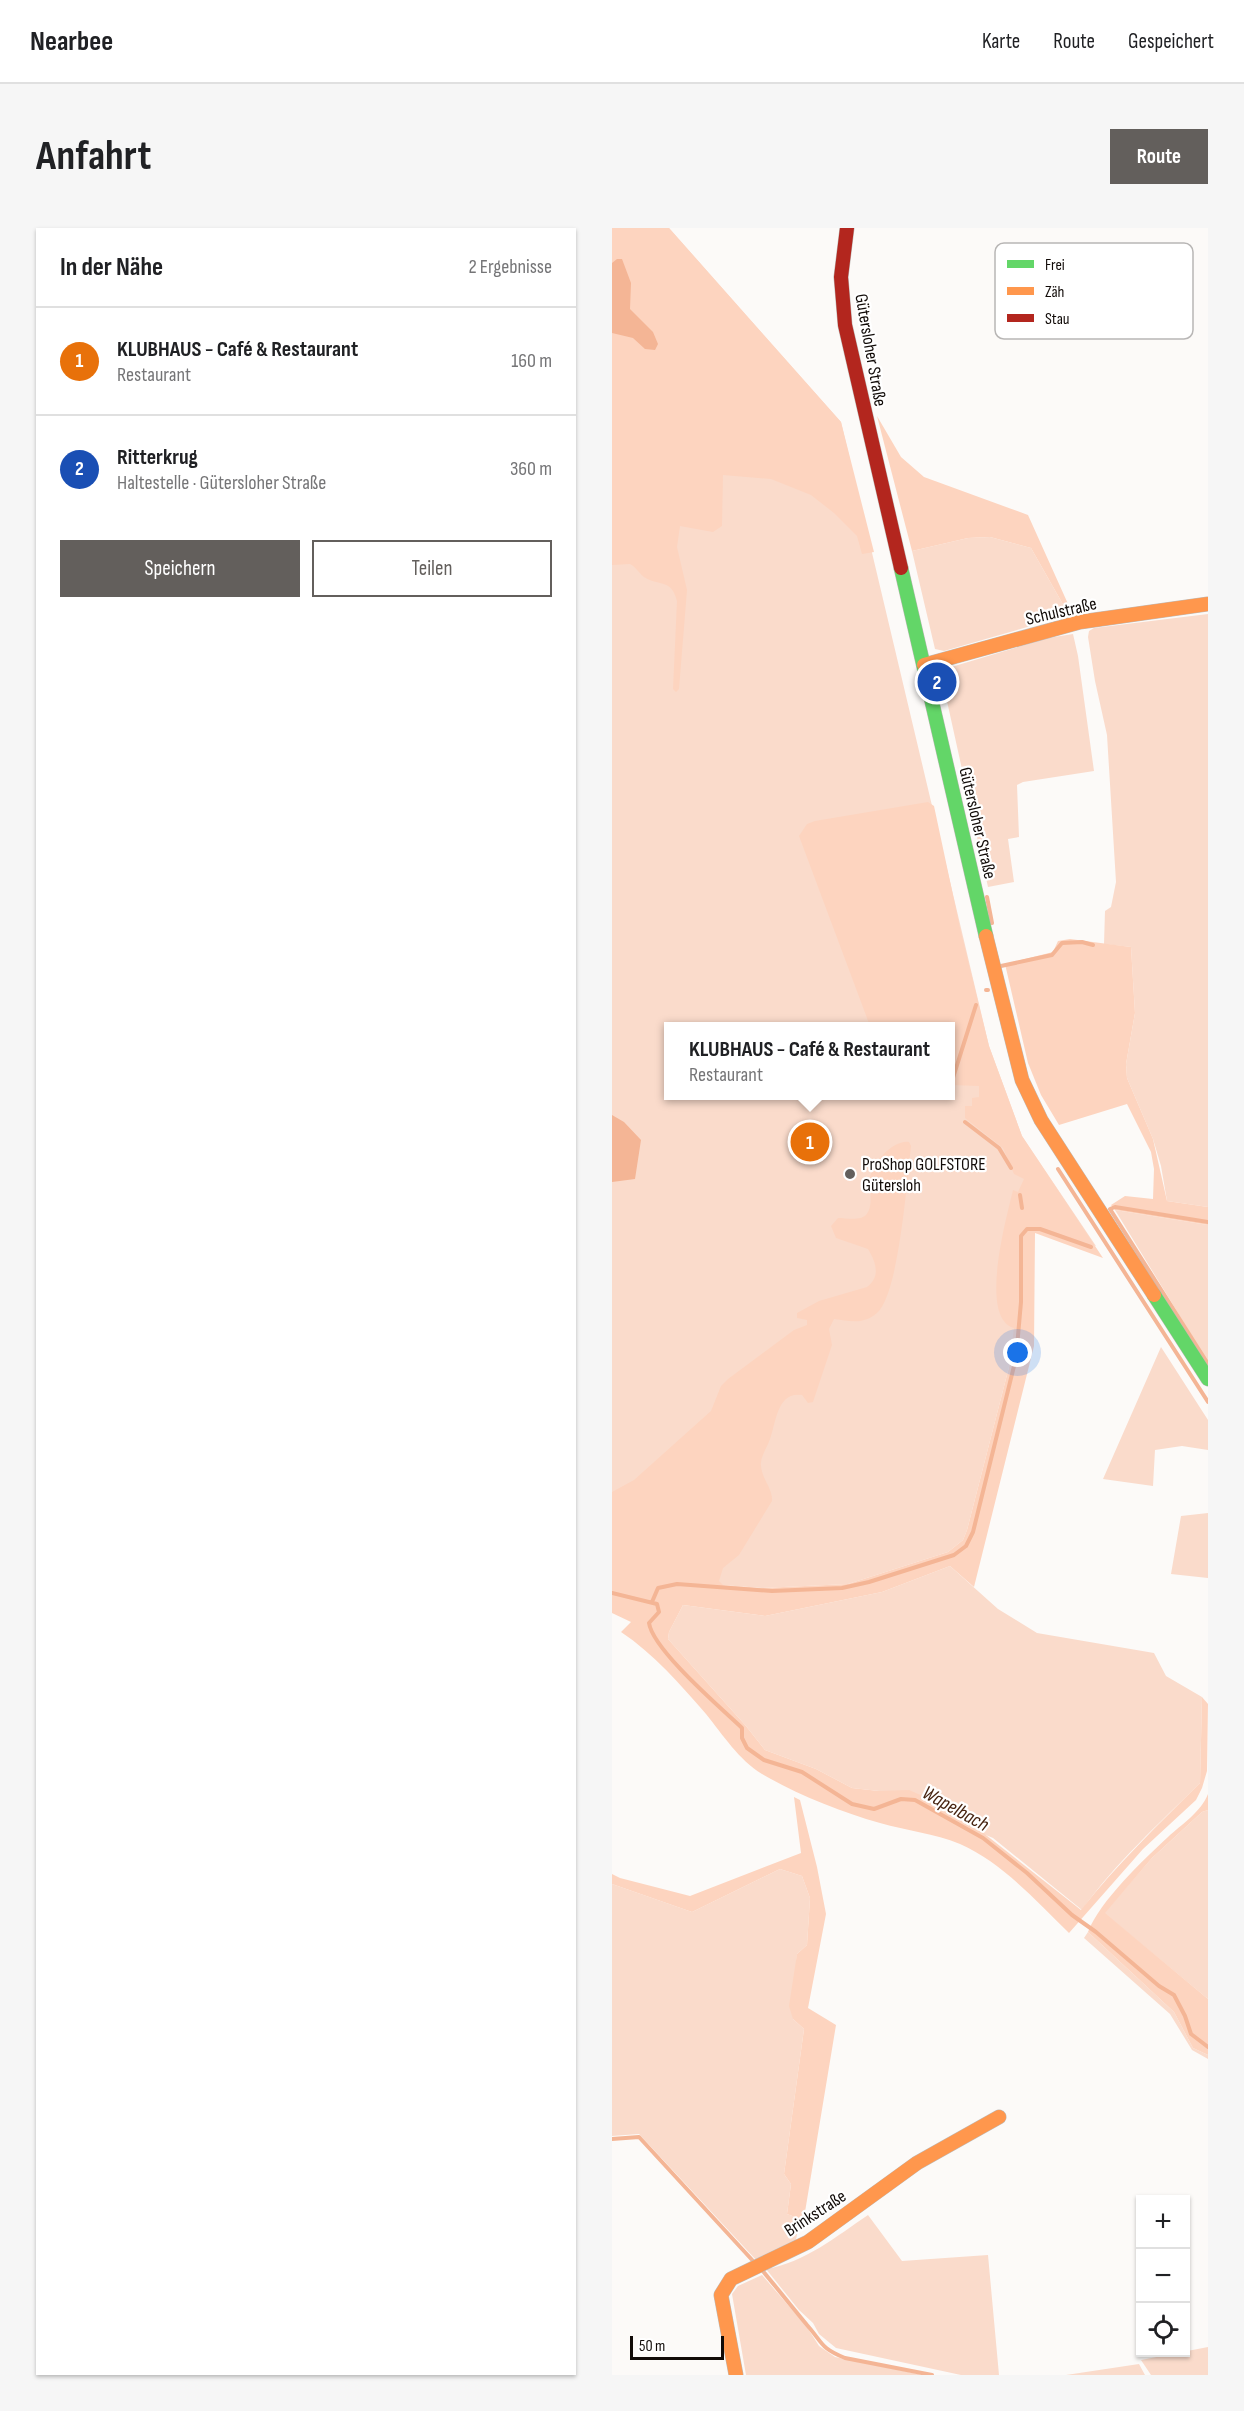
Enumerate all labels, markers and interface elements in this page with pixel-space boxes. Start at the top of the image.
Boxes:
text: Nearbee [30,25,113,58]
text: Karte [982,29,1020,54]
text: Route [1053,29,1095,54]
text: Gespeichert [1128,29,1214,54]
button: Route [1110,129,1208,184]
text: Anfahrt [36,131,151,182]
legend [995,243,1193,339]
text: In der Nähe [60,252,163,283]
text: 2 Ergebnisse [468,255,552,279]
text: Frei [1045,256,1065,275]
text: Zäh [1045,283,1064,302]
street label: Gütersloher Straße [850,292,891,408]
text: Stau [1045,310,1070,329]
text: KLUBHAUS - Café & Restaurant [117,336,358,363]
text: 1 [76,349,83,373]
text: 160 m [511,349,552,373]
text: Restaurant [117,363,191,387]
text: Ritterkrug [117,444,198,471]
text: 2 [75,457,84,481]
text: 360 m [510,457,552,481]
text: Haltestelle · Gütersloher Straße [117,471,326,495]
button: Speichern [60,540,300,597]
button: Teilen [312,540,552,597]
street label: Schulstraße [1024,593,1099,630]
pin: 2 [918,660,956,704]
street label: Gütersloher Straße [954,765,1001,881]
popup [664,1022,955,1100]
text: KLUBHAUS - Café & Restaurant [689,1036,930,1063]
text: Restaurant [689,1063,763,1087]
pin: 1 [790,1120,830,1164]
place label: ProShop GOLFSTORE Gütersloh [862,1154,986,1196]
marker: ProShop GOLFSTORE Gütersloh [843,1167,857,1181]
your location [1003,1338,1032,1367]
water label: Wapelbach [918,1781,993,1837]
street label: Brinkstraße [780,2186,850,2241]
map controls [1136,2195,1190,2357]
button: + [1136,2195,1190,2249]
button: − [1136,2249,1190,2303]
button: locate [1136,2303,1190,2357]
scale bar [630,2333,724,2360]
text: 50 m [639,2337,665,2356]

